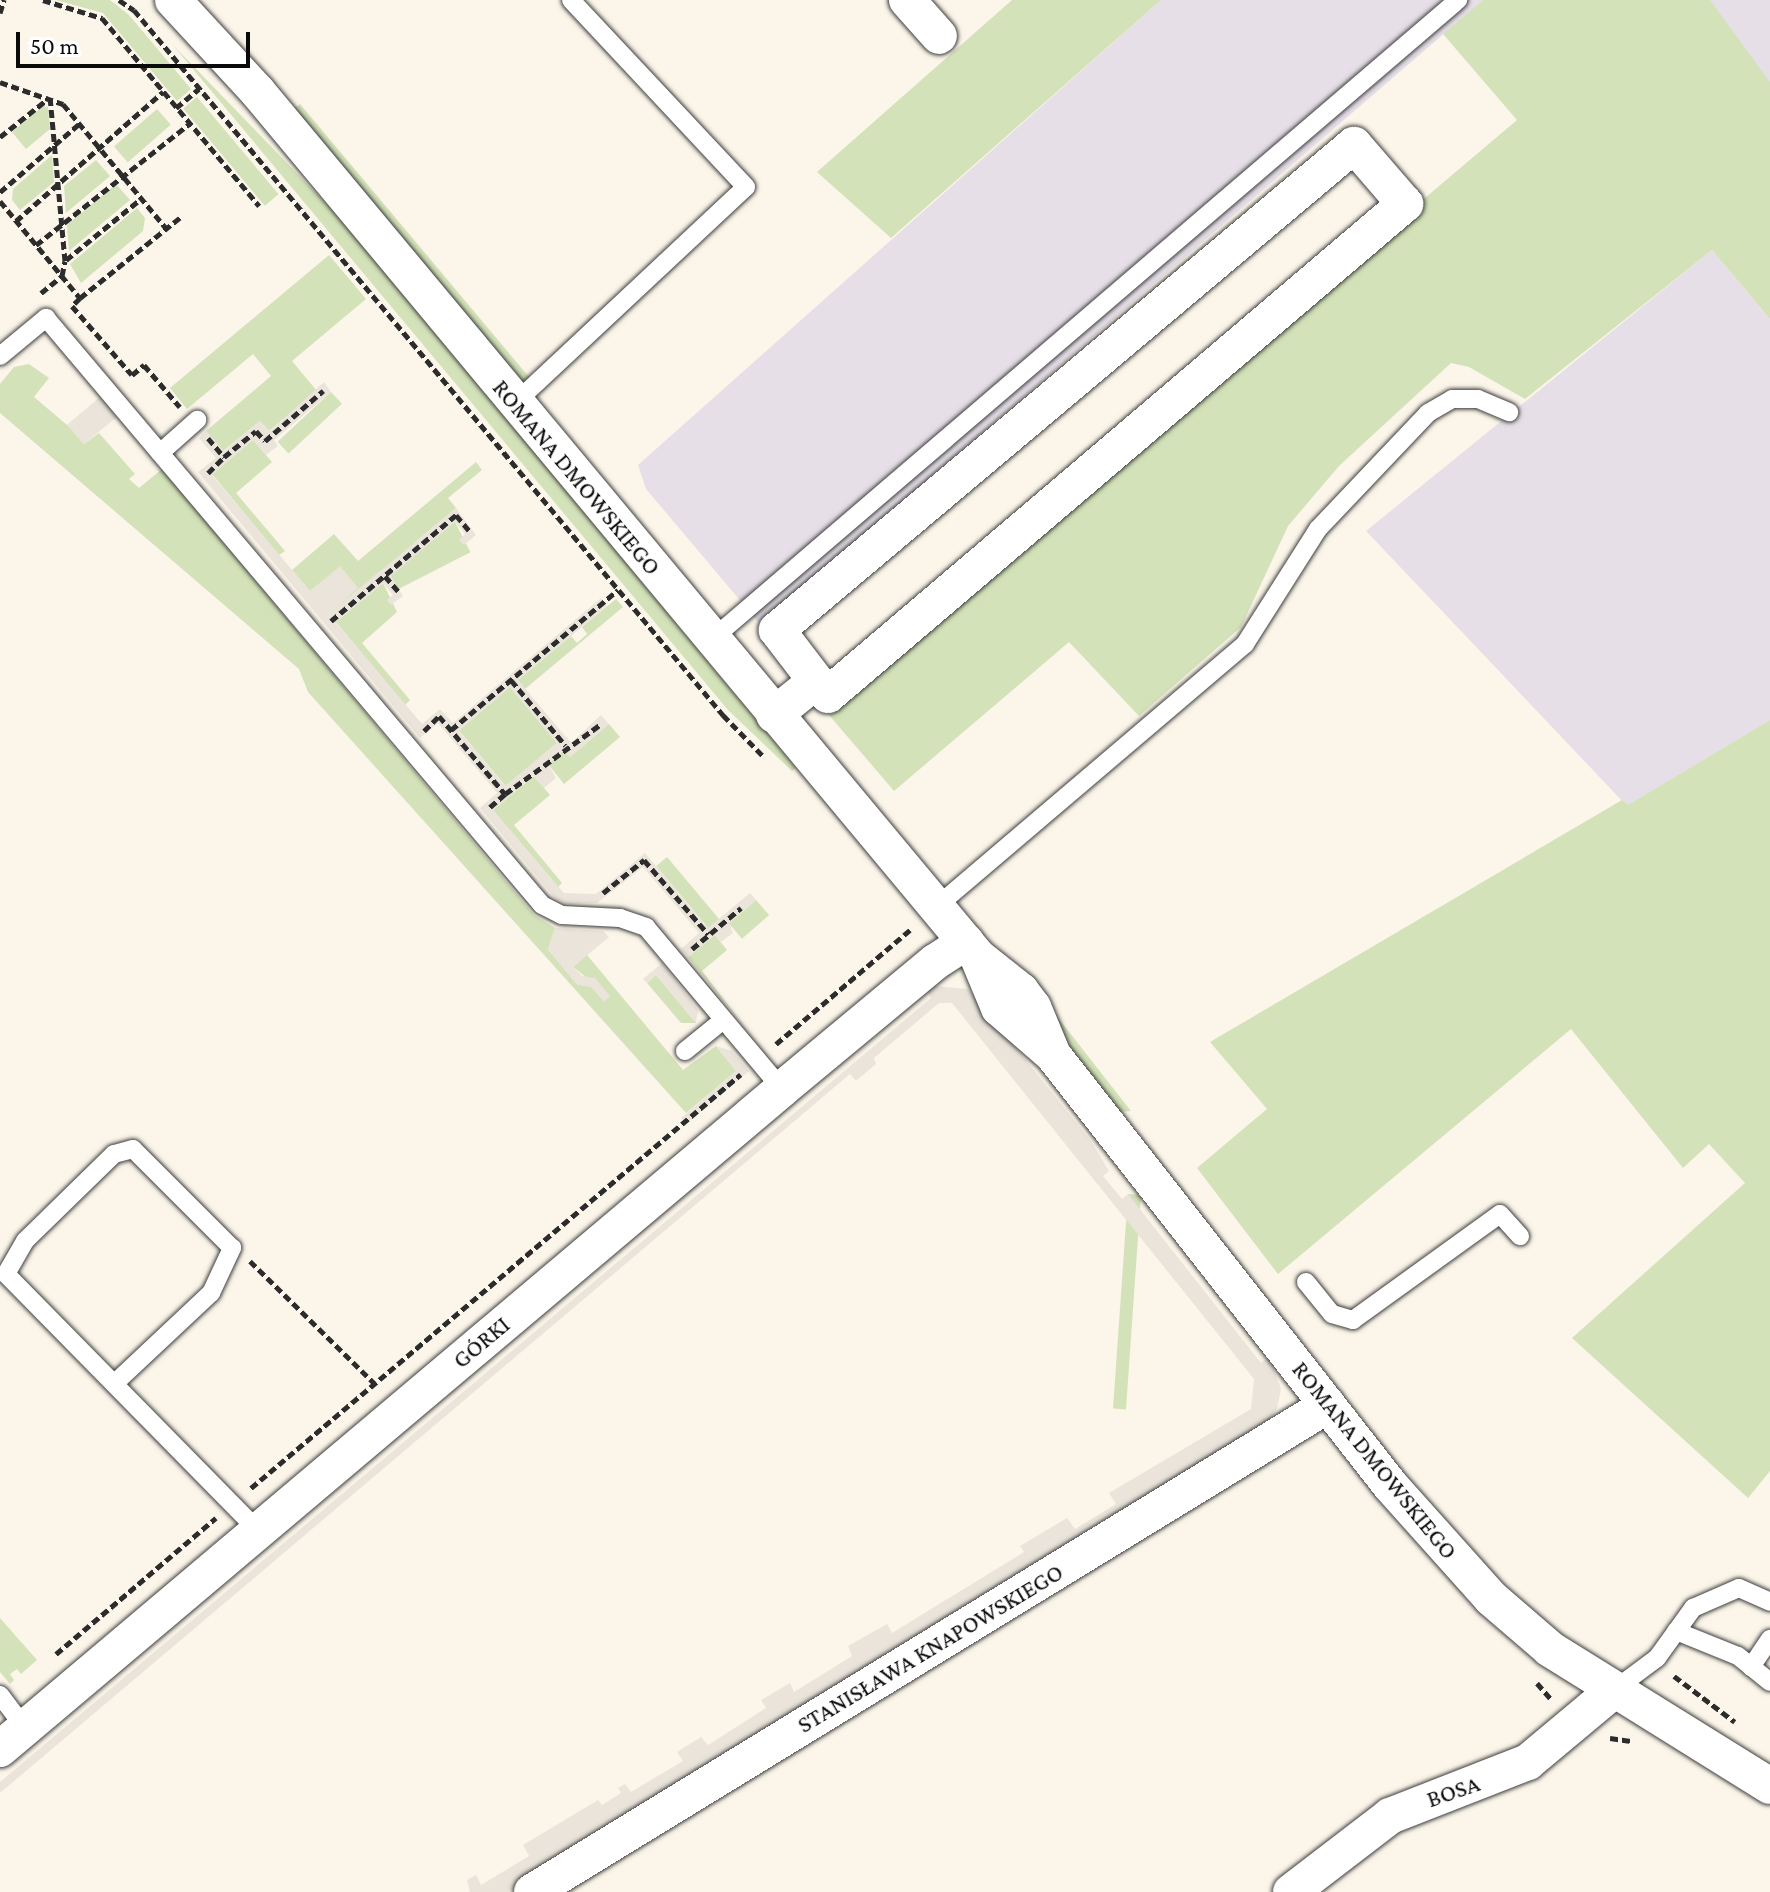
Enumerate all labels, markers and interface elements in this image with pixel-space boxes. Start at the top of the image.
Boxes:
scale bar [20,16,254,66]
text: 50 m [30,32,79,59]
street label: ROMANA DMOWSKIEGO [487,373,667,581]
street label: GÓRKI [447,1310,515,1374]
street label: ROMANA DMOWSKIEGO [1286,1355,1464,1565]
street label: STANISŁAWA KNAPOWSKIEGO [792,1557,1068,1739]
street label: BOSA [1423,1769,1483,1813]

